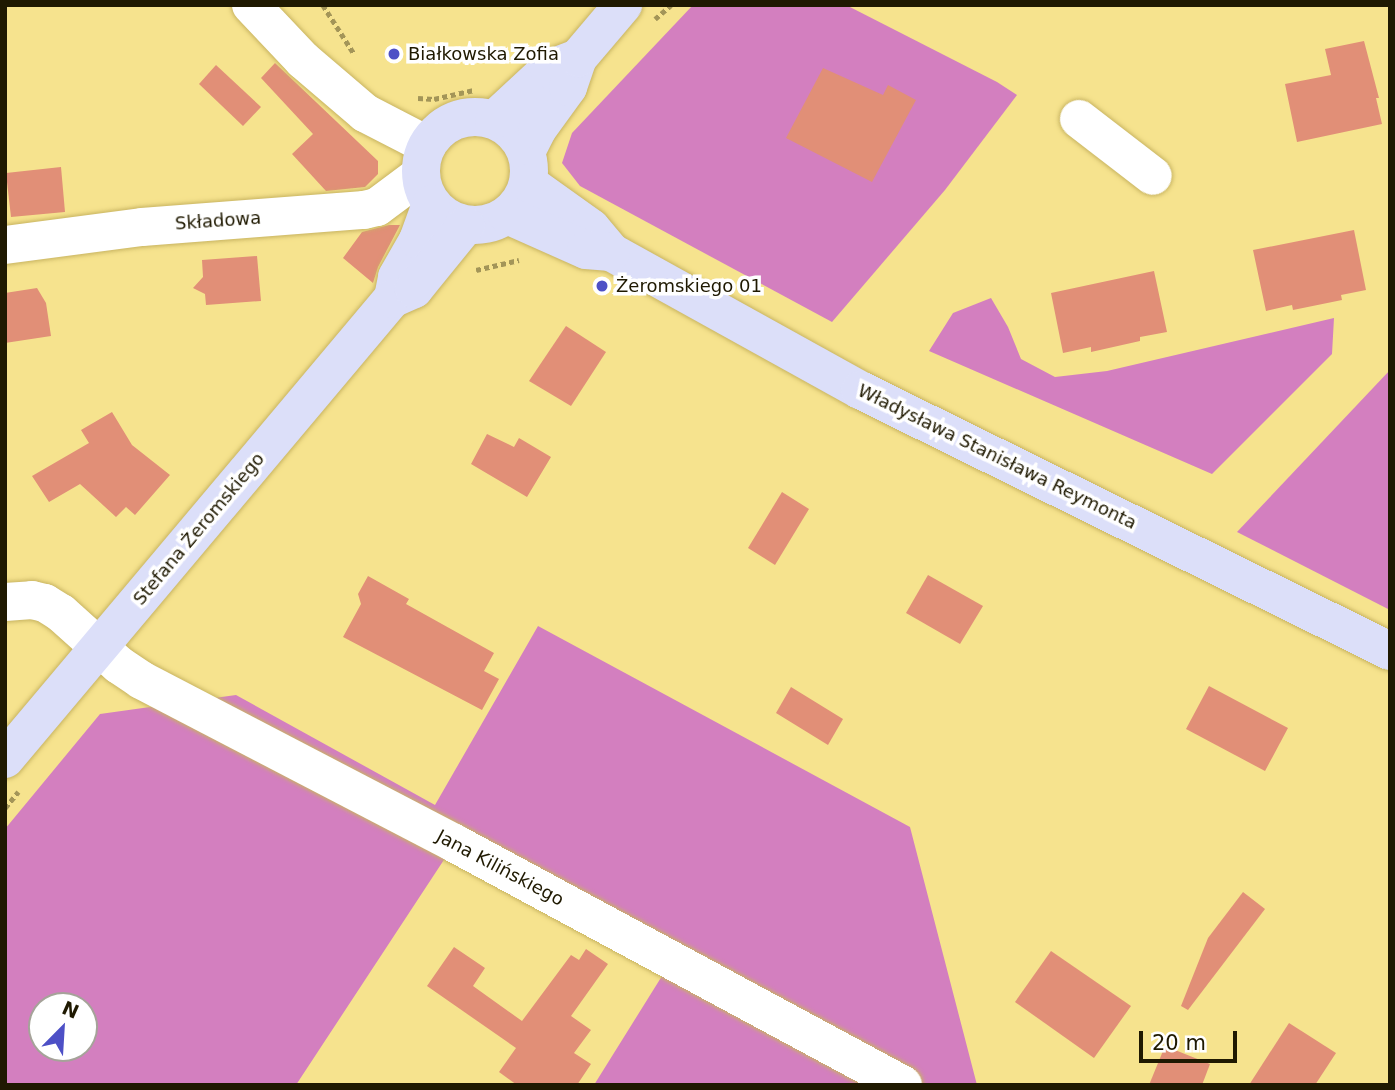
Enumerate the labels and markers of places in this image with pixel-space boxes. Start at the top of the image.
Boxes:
place label: Białkowska Zofia [408,43,559,65]
marker: Białkowska Zofia [386,46,402,62]
place label: Żeromskiego 01 [616,275,762,297]
marker: Żeromskiego 01 [594,278,610,294]

